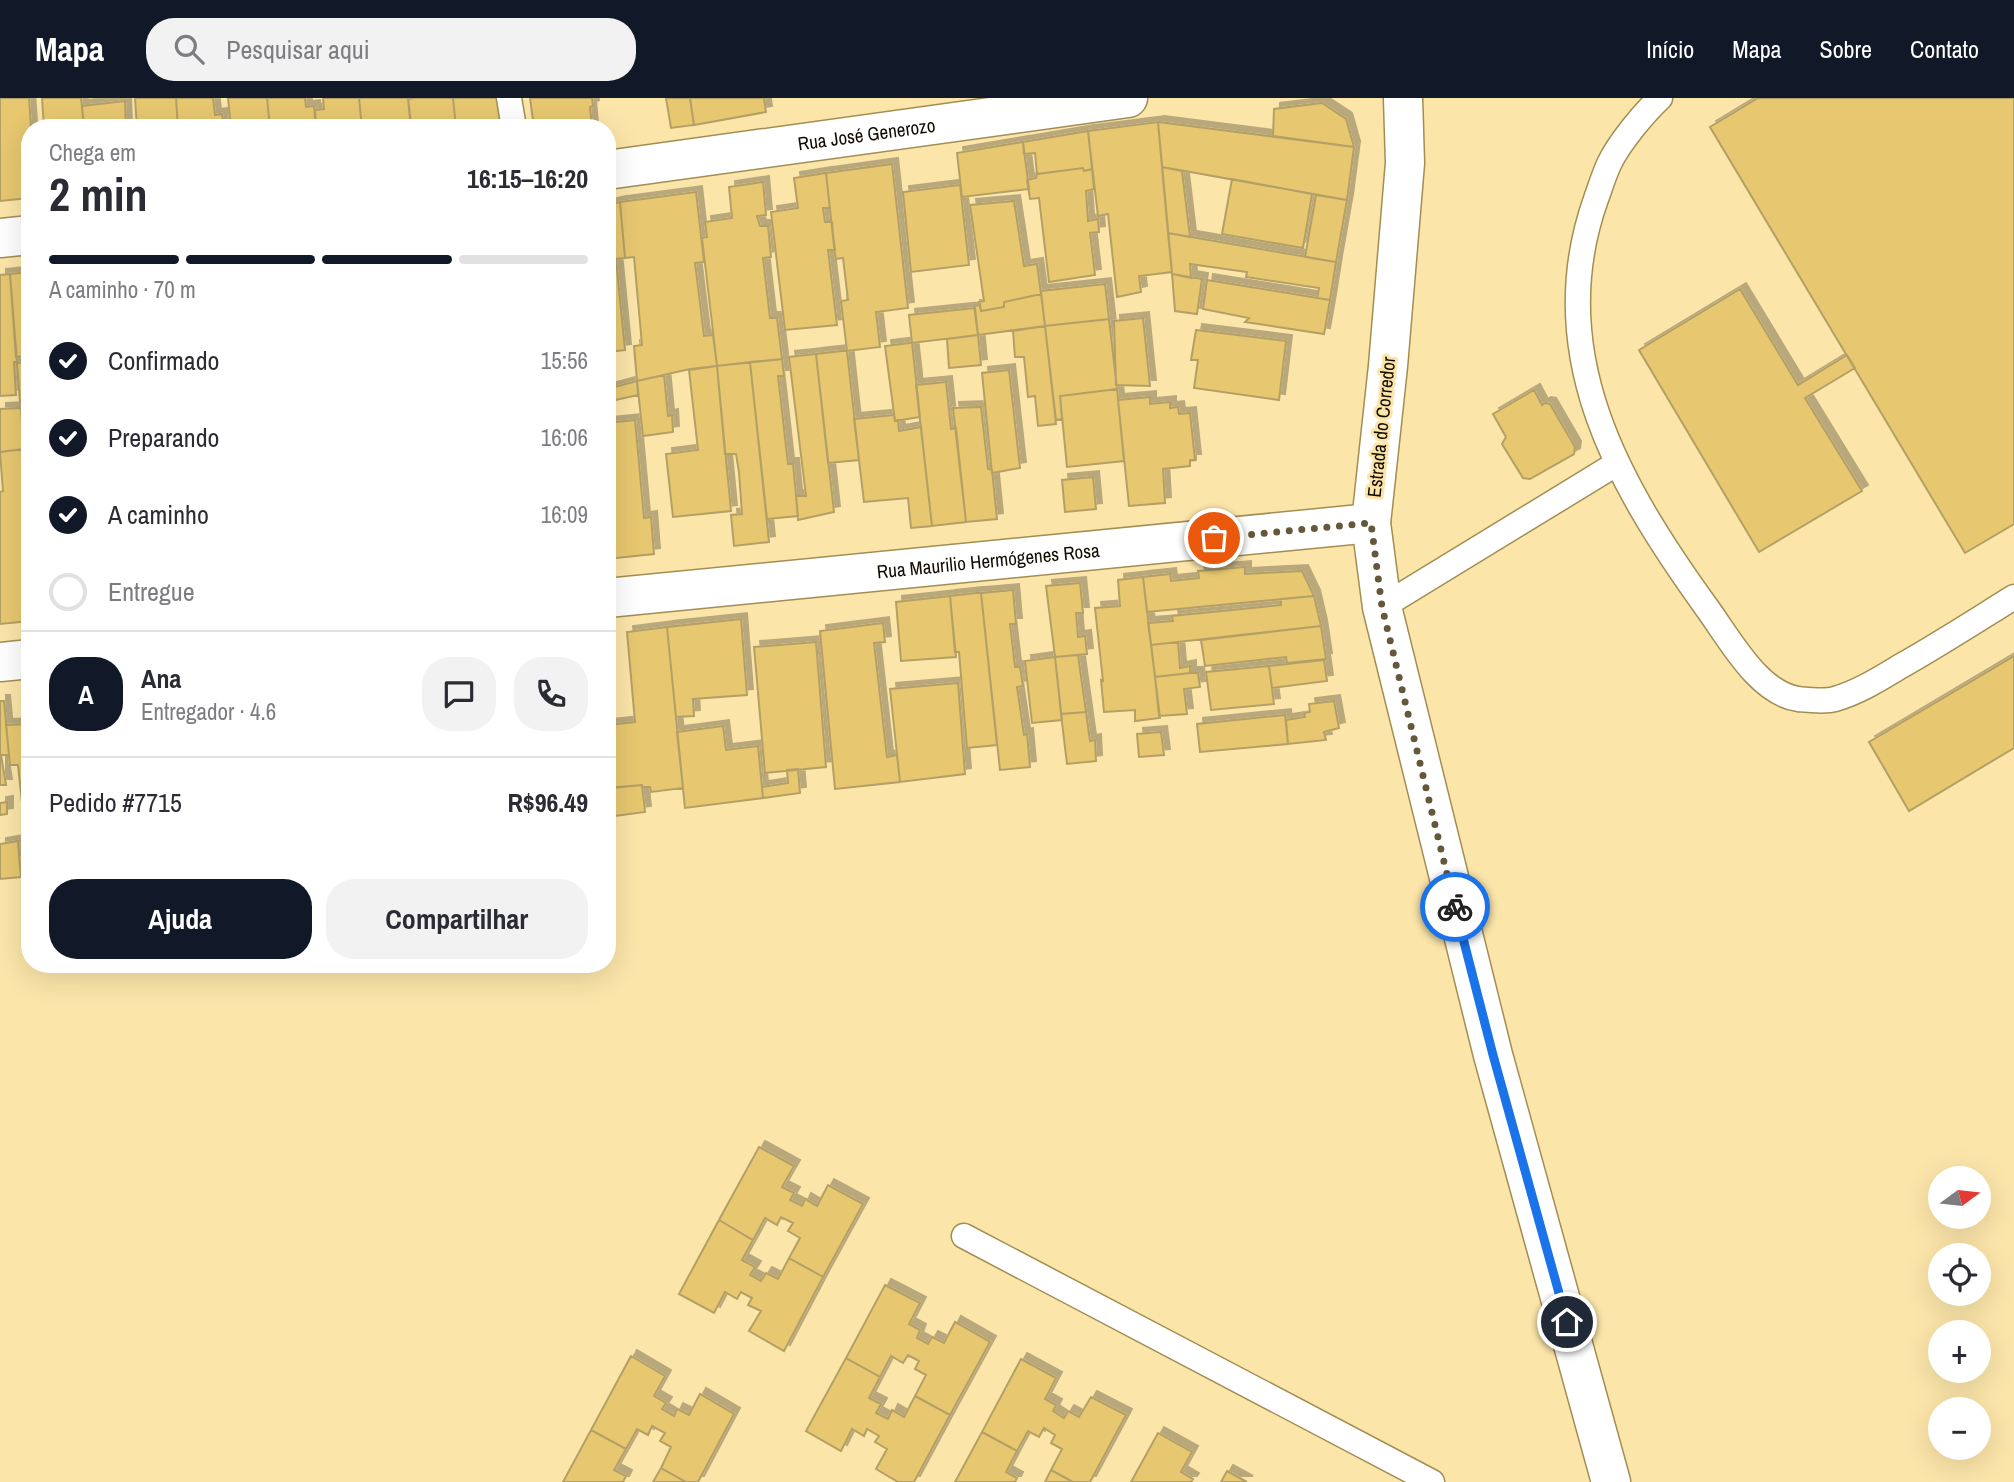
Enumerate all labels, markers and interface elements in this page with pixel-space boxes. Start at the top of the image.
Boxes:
search box [146,18,636,81]
text: Mapa [35,27,104,71]
icon: search [170,30,208,68]
text: Pesquisar aqui [226,32,370,67]
text: Início [1646,33,1694,65]
text: Mapa [1732,33,1782,65]
text: Sobre [1820,33,1872,65]
text: Contato [1910,33,1979,65]
street label: Rua José Generozo [796,112,937,157]
text: Chega em [49,137,136,168]
text: 16:15–16:20 [467,161,588,196]
text: 2 min [49,163,148,225]
text: A caminho · 70 m [49,274,196,305]
icon: check [49,342,87,380]
text: Confirmado [108,343,219,378]
text: 15:56 [541,345,588,376]
street label: Estrada do Corredor [1361,355,1401,499]
icon: check [49,419,87,457]
text: Preparando [108,420,219,455]
text: 16:06 [541,422,588,453]
icon: check [49,496,87,534]
text: A caminho [108,497,209,532]
text: 16:09 [541,499,588,530]
pin [1184,508,1244,568]
icon: bag [1195,519,1233,557]
street label: Rua Maurilio Hermógenes Rosa [876,537,1101,584]
text: Entregue [108,574,195,609]
button: chat [422,657,496,731]
button: phone [514,657,588,731]
text: Ana [141,661,181,696]
text: A [78,677,94,712]
text: Entregador · 4.6 [141,696,276,727]
text: Pedido #7715 [49,785,182,820]
text: R$96.49 [507,785,588,820]
courier [1420,872,1490,942]
button: Ajuda [49,879,312,959]
button: Compartilhar [326,879,588,959]
icon: bike [1436,888,1474,926]
north arrow [1928,1166,1992,1228]
map controls [1928,1166,1991,1460]
button: locate [1928,1243,1991,1306]
pin [1537,1292,1597,1352]
icon: home [1548,1303,1586,1341]
button: + [1928,1320,1991,1383]
button: − [1928,1397,1991,1460]

